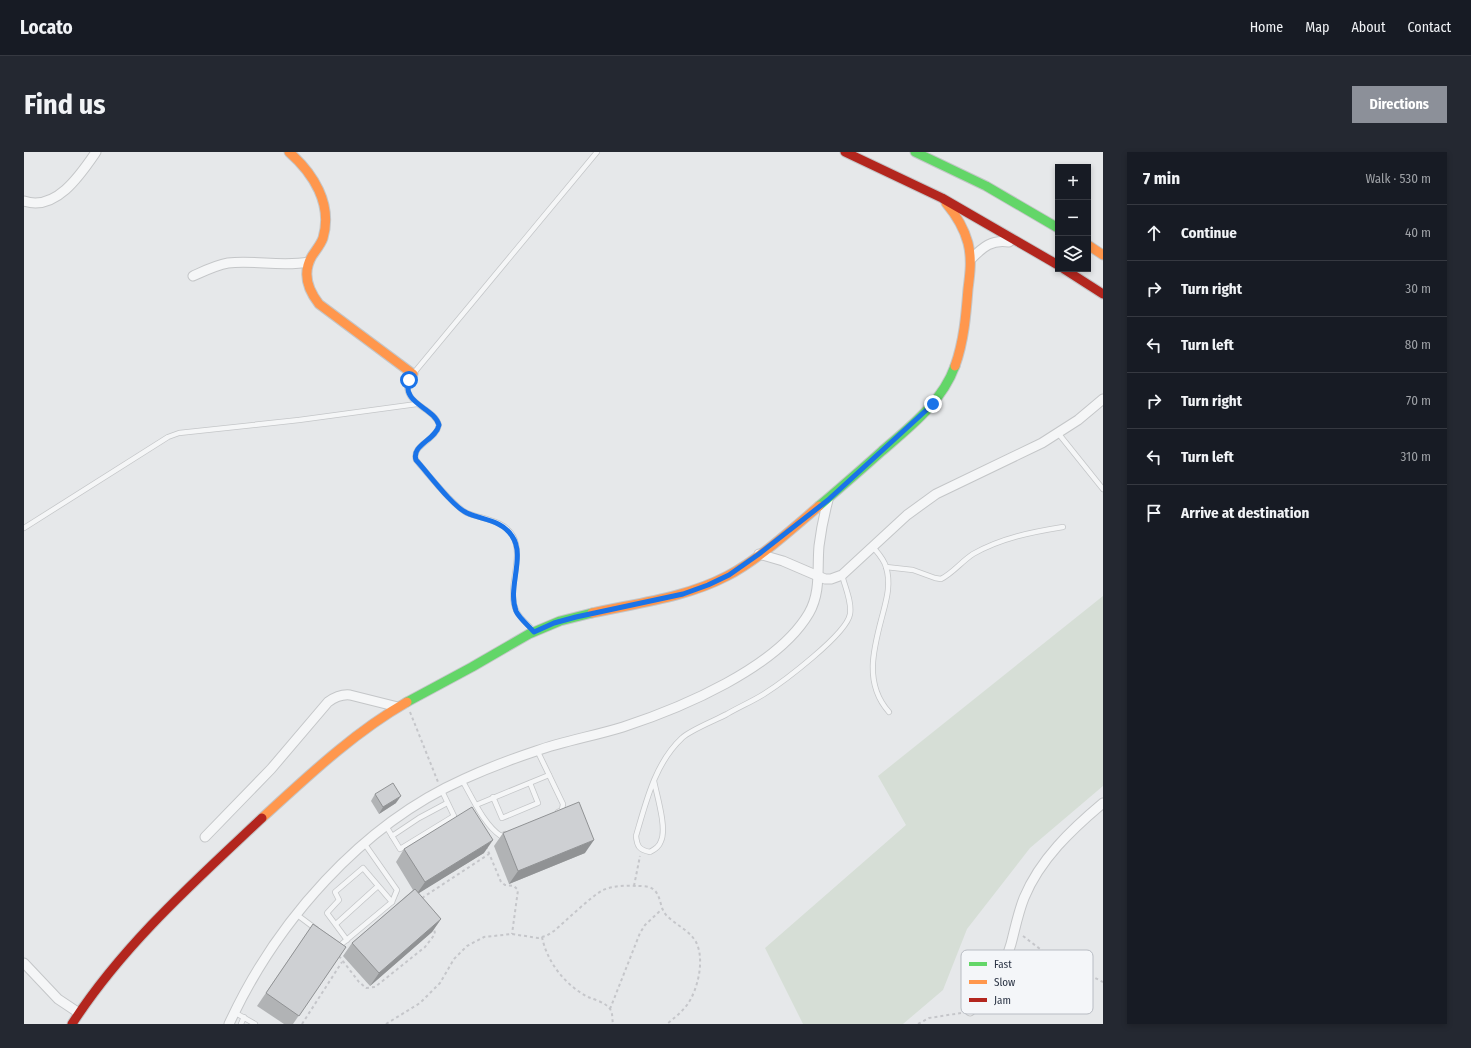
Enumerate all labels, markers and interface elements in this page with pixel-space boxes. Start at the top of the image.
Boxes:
text: Locato [20,16,73,39]
text: Home [1250,19,1283,36]
text: Map [1305,19,1329,36]
text: About [1351,19,1386,36]
text: Contact [1408,19,1451,36]
button: Directions [1352,86,1447,123]
text: Find us [24,88,106,121]
map controls [1055,164,1091,272]
button: + [1055,164,1091,200]
text: 7 min [1143,168,1180,189]
text: Walk · 530 m [1365,171,1431,186]
button: − [1055,200,1091,236]
icon: ahead [1143,222,1165,244]
text: Continue [1181,224,1237,242]
text: 40 m [1405,225,1431,240]
button: layers [1055,236,1091,272]
icon: right [1143,278,1165,300]
text: Turn right [1181,280,1242,298]
text: 30 m [1405,281,1431,296]
icon: left [1143,334,1165,356]
text: Turn left [1181,336,1234,354]
text: 80 m [1405,337,1431,352]
route start [400,371,418,389]
icon: right [1143,390,1165,412]
text: Turn right [1181,392,1242,410]
text: 70 m [1406,393,1431,408]
route end [924,395,942,413]
icon: left [1143,446,1165,468]
text: Turn left [1181,448,1234,466]
text: 310 m [1401,449,1431,464]
icon: arrive [1143,502,1165,524]
text: Arrive at destination [1181,504,1309,522]
legend [961,950,1093,1014]
text: Fast [994,958,1012,971]
text: Slow [994,976,1015,989]
text: Jam [994,994,1011,1007]

